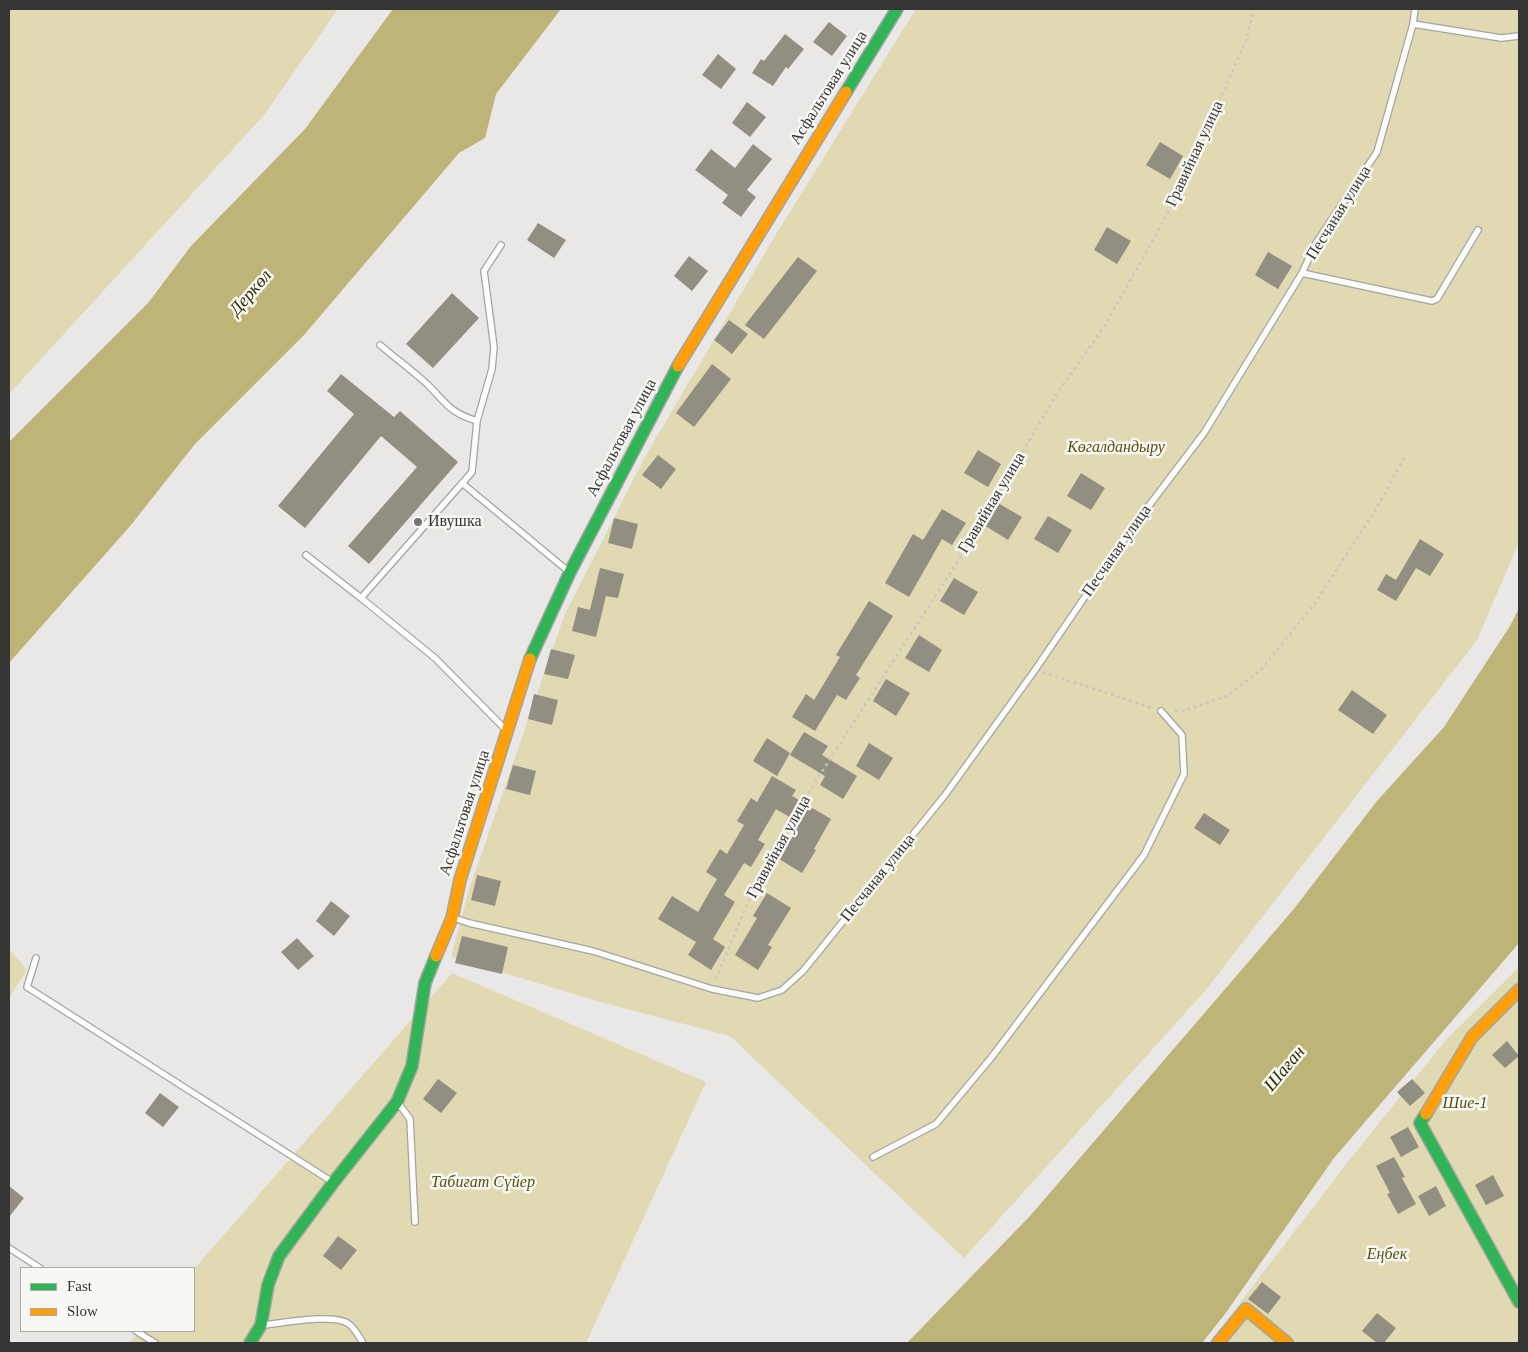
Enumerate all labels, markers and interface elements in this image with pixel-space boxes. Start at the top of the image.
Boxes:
street label: Асфальтовая улица [786,27,872,149]
street label: Гравийная улица [1162,98,1228,210]
street label: Песчаная улица [1302,162,1376,264]
water label: Деркөл [225,266,277,320]
street label: Асфальтовая улица [583,376,661,500]
park label: Көгалдандыру [1067,438,1165,458]
street label: Гравийная улица [954,449,1030,557]
street label: Песчаная улица [1078,501,1156,601]
place label: Ивушка [428,512,482,532]
marker: Ивушка [412,516,424,528]
street label: Асфальтовая улица [436,748,494,878]
street label: Гравийная улица [743,792,815,902]
street label: Песчаная улица [837,830,919,926]
water label: Шаған [1260,1042,1310,1096]
park label: Шие-1 [1442,1094,1488,1114]
park label: Табиғат Сүйер [431,1173,535,1193]
park label: Еңбек [1367,1245,1407,1265]
legend [20,1267,195,1332]
text: Fast [67,1278,92,1294]
text: Slow [67,1303,98,1319]

